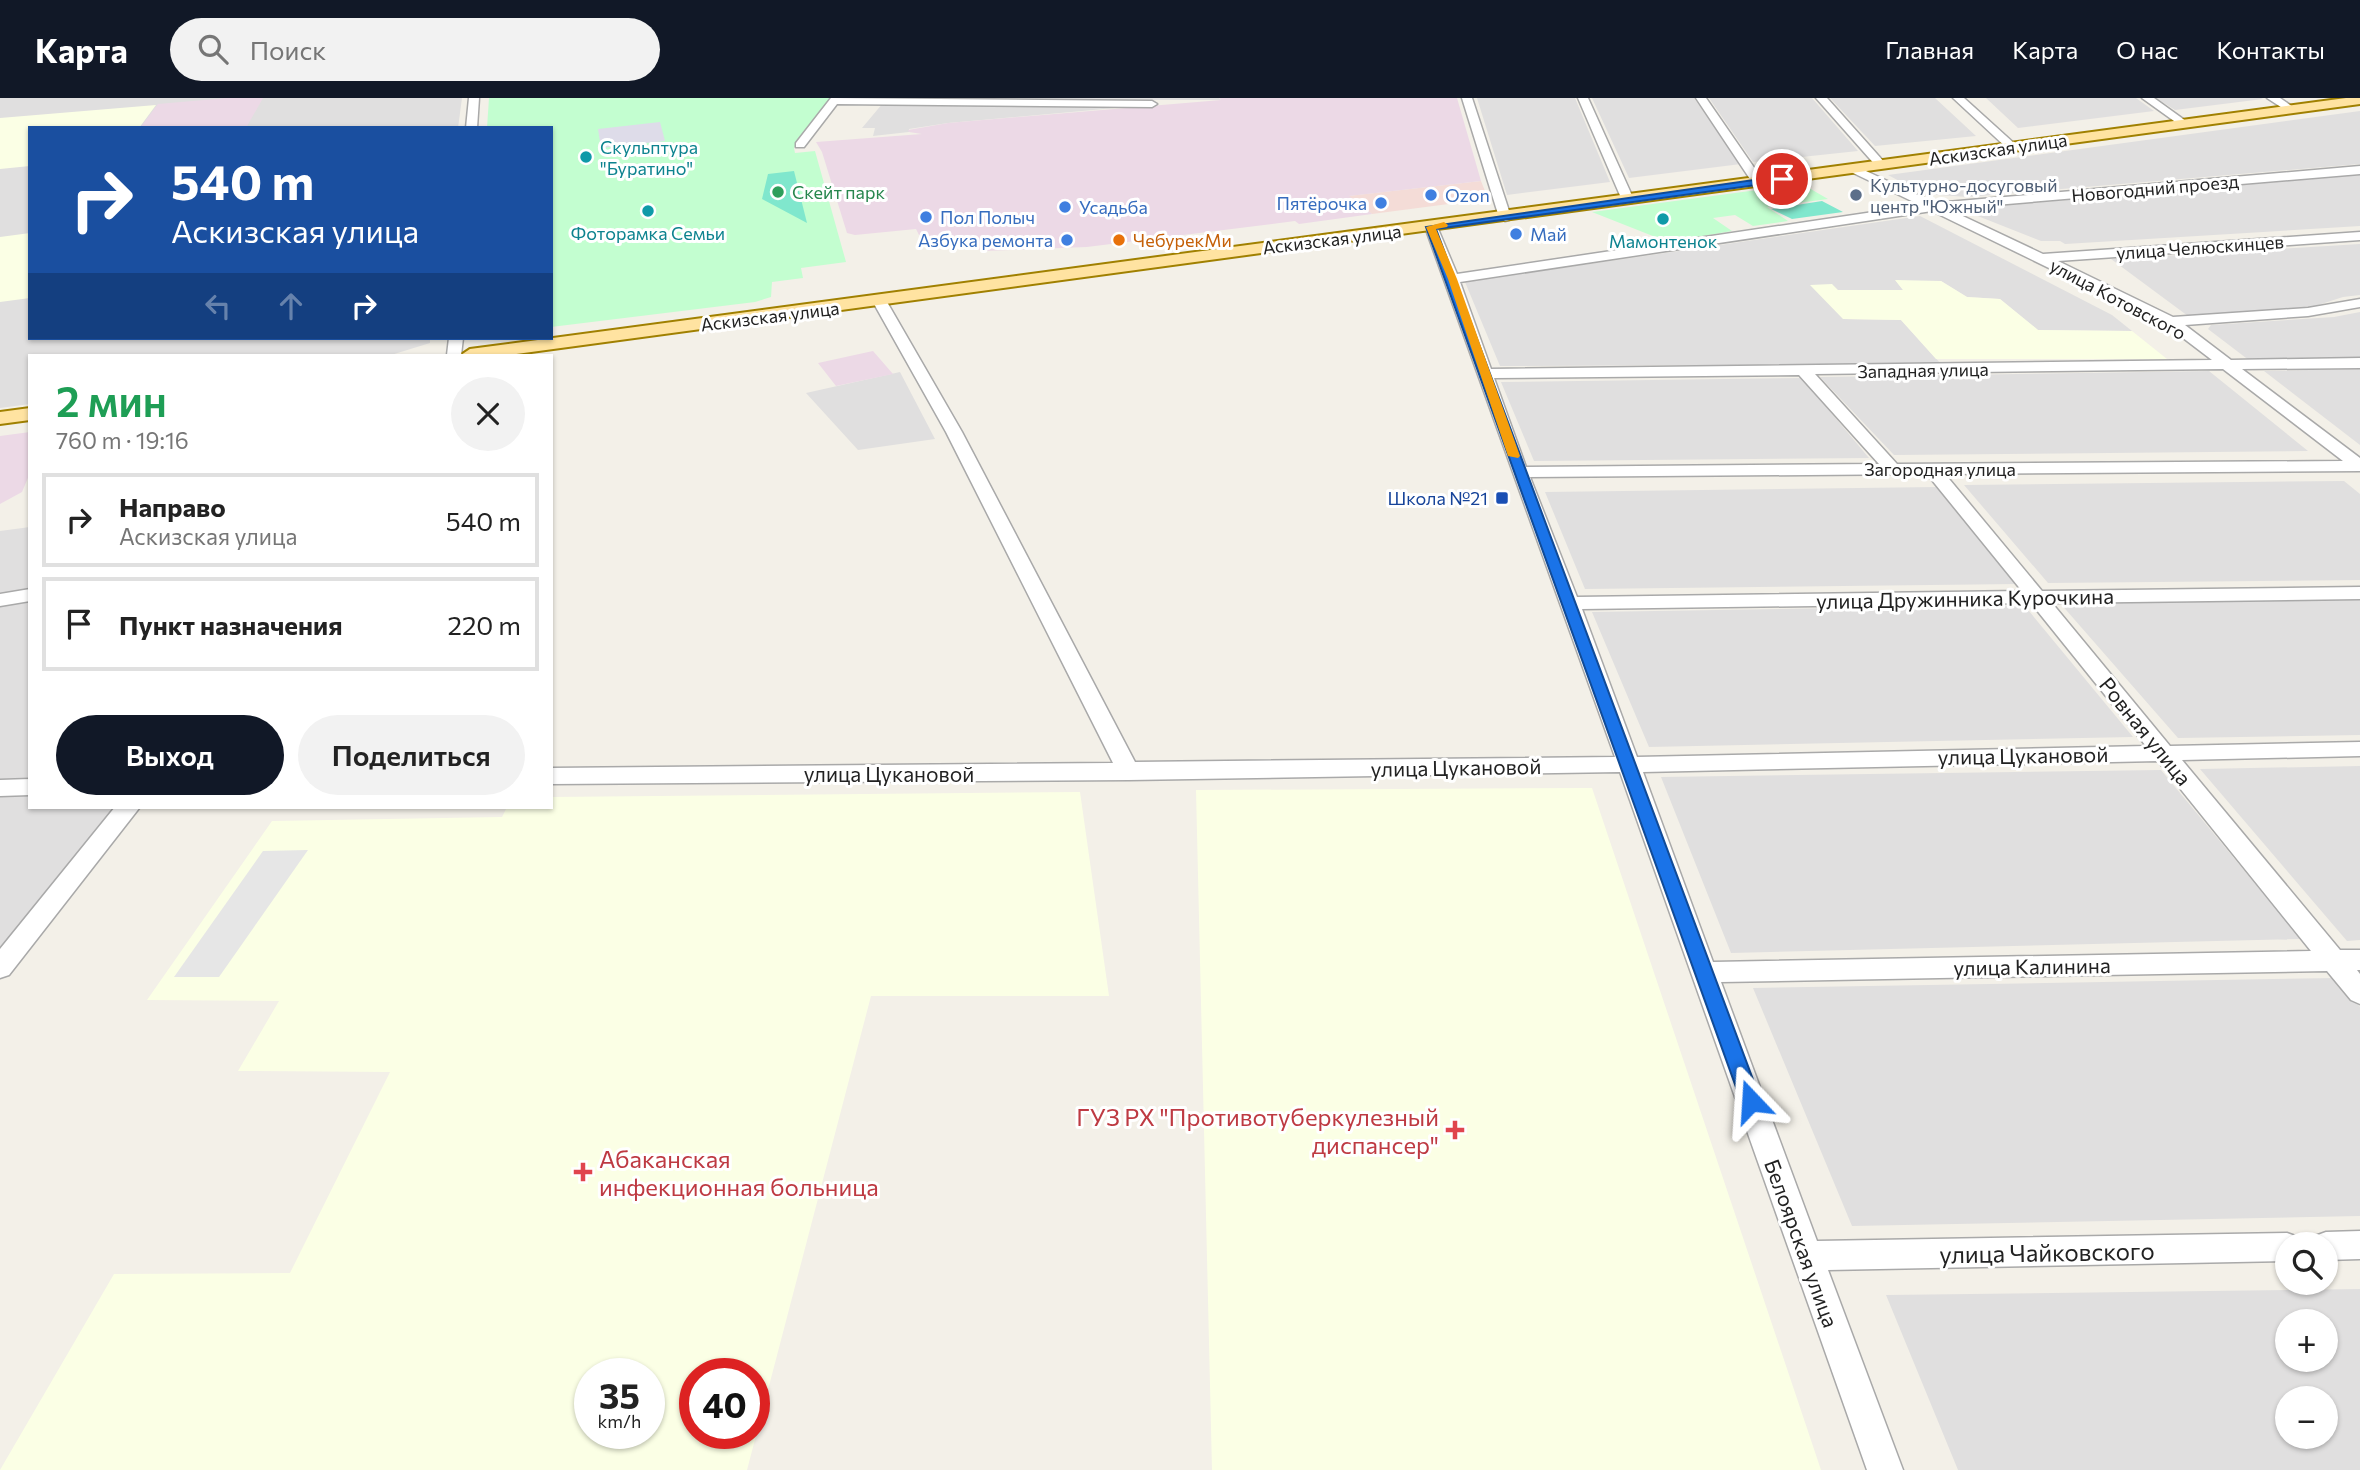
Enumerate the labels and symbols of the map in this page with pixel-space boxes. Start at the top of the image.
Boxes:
street label: Аскизская улица [1927,128,2069,170]
place label: Скульптура "Буратино" [600,136,698,179]
marker: Скульптура "Буратино" [578,149,594,165]
pin [1752,149,1812,209]
street label: Новогодний проезд [2070,170,2240,206]
place label: Культурно-досуговый центр "Южный" [1870,174,2058,217]
place label: Скейт парк [792,181,885,203]
marker: Скейт парк [770,184,786,200]
place label: Ozon [1445,184,1490,206]
marker: Ozon [1423,187,1439,203]
marker: Культурно-досуговый центр "Южный" [1848,187,1864,203]
place label: Пятёрочка [1276,192,1367,214]
marker: Пятёрочка [1373,195,1389,211]
place label: Усадьба [1079,196,1148,218]
marker: Усадьба [1057,199,1073,215]
marker: Фоторамка Семьи [640,203,656,219]
place label: Пол Полыч [940,206,1035,228]
marker: Пол Полыч [918,209,934,225]
marker: Мамонтенок [1655,211,1671,227]
street label: Аскизская улица [1261,220,1403,258]
place label: Фоторамка Семьи [571,222,725,244]
place label: Май [1530,223,1567,245]
marker: Май [1508,226,1524,242]
place label: Азбука ремонта [918,229,1053,251]
place label: ЧебурекМи [1133,229,1232,251]
place label: Мамонтенок [1609,230,1718,252]
street label: улица Челюскинцев [2115,230,2285,264]
marker: Азбука ремонта [1059,232,1075,248]
marker: ЧебурекМи [1111,232,1127,248]
street label: улица Котовского [2046,254,2190,344]
street label: Аскизская улица [699,297,841,335]
street label: Западная улица [1857,358,1989,382]
street label: Загородная улица [1864,458,2016,480]
place label: Школа №21 [1387,487,1488,509]
marker: Школа №21 [1494,490,1510,506]
street label: улица Дружинника Курочкина [1816,583,2114,613]
street label: Ровная улица [2095,672,2197,790]
street label: улица Цукановой [1937,741,2109,769]
street label: улица Цукановой [1370,753,1542,781]
street label: улица Цукановой [804,761,974,786]
street label: улица Калинина [1953,952,2111,980]
position arrow [1714,1064,1788,1138]
place label: ГУЗ РХ "Противотуберкулезный диспансер" [1076,1102,1439,1159]
marker: ГУЗ РХ "Противотуберкулезный диспансер" [1445,1120,1465,1140]
place label: Абаканская инфекционная больница [599,1144,879,1201]
street label: Белоярская улица [1760,1155,1844,1331]
marker: Абаканская инфекционная больница [573,1162,593,1182]
street label: улица Чайковского [1939,1236,2155,1268]
speed limit sign: 40 [679,1358,770,1449]

